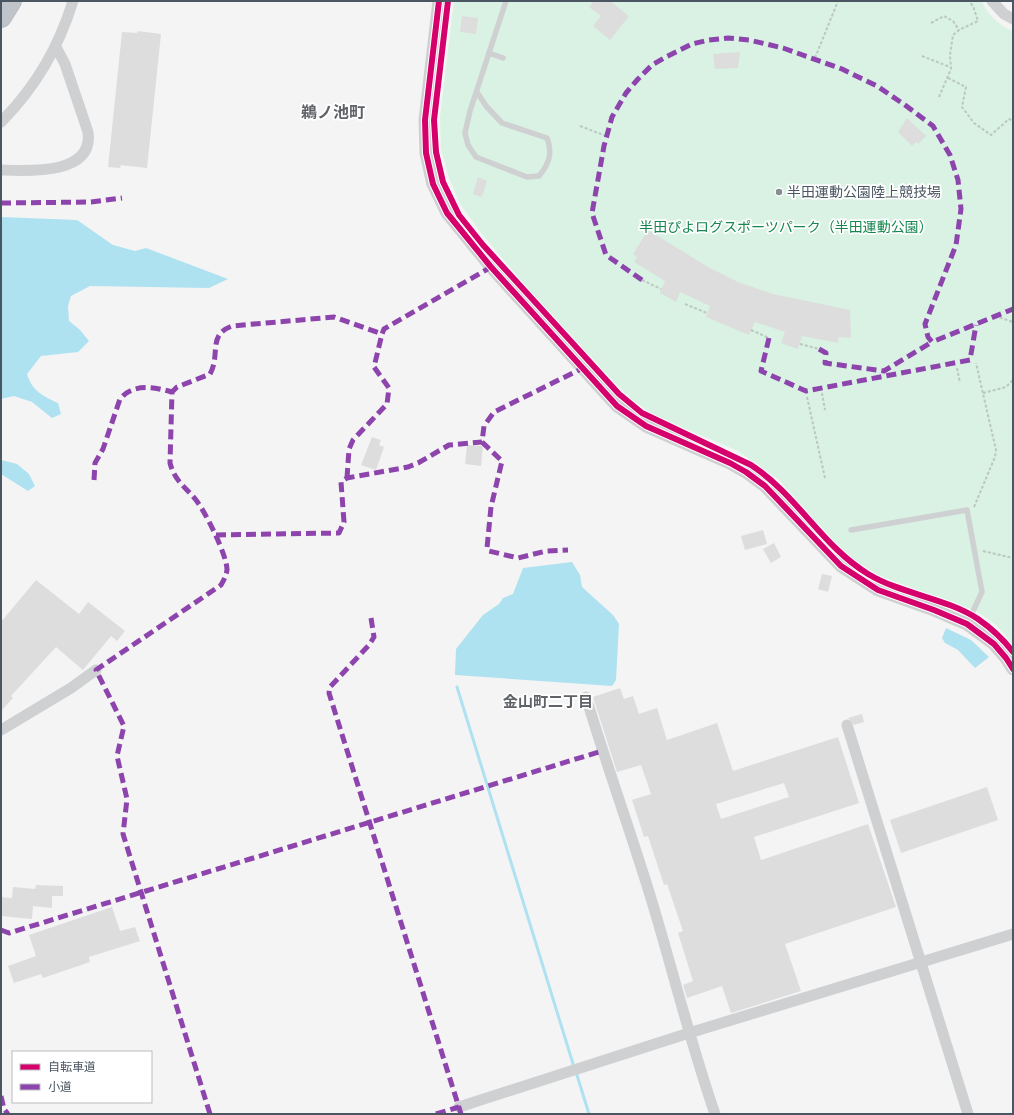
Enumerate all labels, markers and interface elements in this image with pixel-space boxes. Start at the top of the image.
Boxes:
district label: 鵜ノ池町 [301,102,365,123]
place label: 半田運動公園陸上競技場 [787,183,941,201]
marker: 半田運動公園陸上競技場 [774,187,784,197]
park label: 半田ぴよログスポーツパーク（半田運動公園） [639,218,933,236]
district label: 金山町二丁目 [503,692,593,711]
legend [12,1051,152,1103]
text: 自転車道 [48,1059,96,1075]
text: 小道 [48,1079,72,1095]

